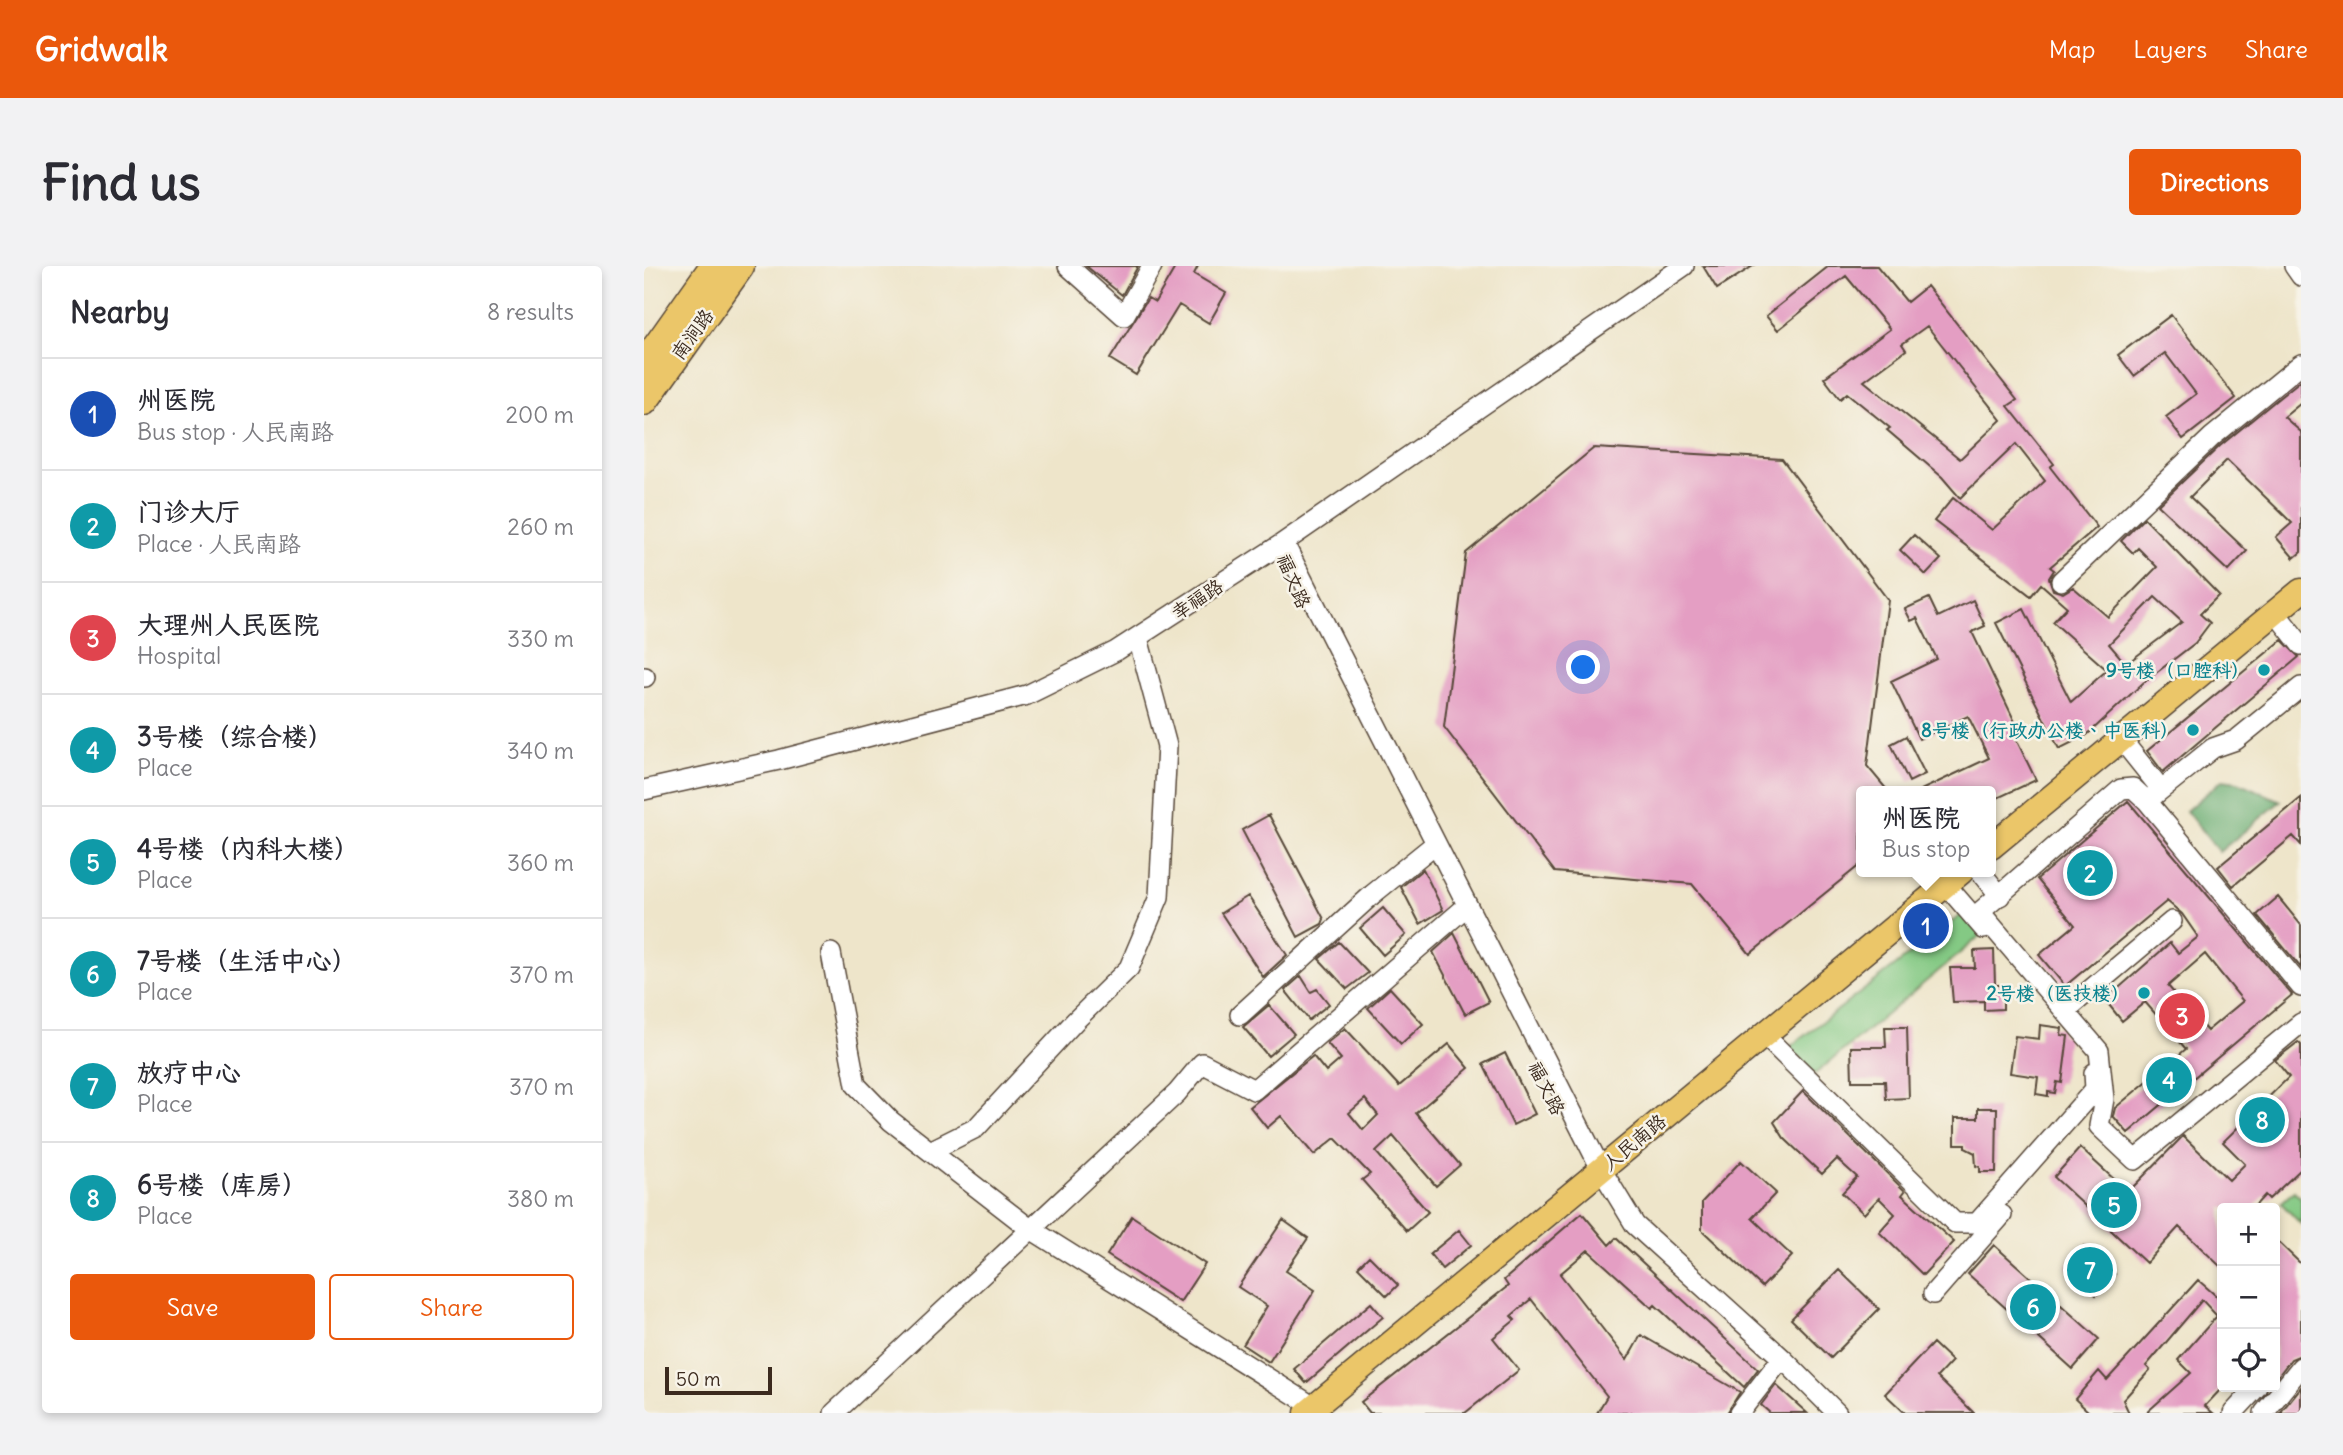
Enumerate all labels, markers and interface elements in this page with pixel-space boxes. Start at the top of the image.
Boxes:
text: Gridwalk [35,28,168,70]
text: Map [2049,34,2095,64]
text: Layers [2133,34,2207,64]
text: Share [2245,34,2308,64]
button: Directions [2129,149,2301,215]
text: Find us [42,152,200,213]
text: Nearby [70,293,170,331]
text: 8 results [487,297,574,326]
street label: 南涧路 [666,304,718,364]
text: 州医院 [137,383,215,416]
text: 1 [88,400,98,429]
text: 200 m [505,400,574,429]
text: Bus stop · 人民南路 [137,417,334,446]
text: 门诊大厅 [137,495,241,528]
text: 2 [87,512,99,541]
text: 260 m [507,512,574,541]
text: Place · 人民南路 [137,529,301,558]
street label: 福文路 [1272,550,1316,612]
street label: 幸福路 [1167,573,1227,625]
text: 大理州人民医院 [137,608,319,641]
text: 3 [86,624,100,653]
text: 330 m [507,624,574,653]
text: Hospital [137,641,221,670]
your location [1566,650,1600,684]
place label: 9号楼（口腔科） [2106,658,2250,682]
marker: 9号楼（口腔科） [2256,662,2272,678]
place label: 8号楼（行政办公楼、中医科） [1921,718,2179,742]
text: 3号楼（综合楼） [137,720,334,753]
marker: 8号楼（行政办公楼、中医科） [2185,722,2201,738]
text: 4 [86,736,100,765]
text: 340 m [507,736,574,765]
text: Place [137,753,193,782]
popup [1856,786,1996,877]
text: 州医院 [1882,801,1960,834]
text: 4号楼（内科大楼） [137,832,360,865]
text: Bus stop [1882,834,1970,863]
pin: 2 [2067,847,2113,899]
text: 5 [86,848,100,877]
text: 360 m [507,848,574,877]
text: Place [137,865,193,894]
pin: 1 [1903,900,1949,952]
text: 7号楼（生活中心） [137,944,358,977]
text: 6 [86,960,100,989]
text: 370 m [509,960,574,989]
text: Place [137,977,193,1006]
place label: 2号楼（医技楼） [1987,981,2130,1005]
marker: 2号楼（医技楼） [2136,985,2152,1001]
pin: 3 [2159,990,2205,1042]
pin: 4 [2146,1054,2192,1106]
text: 放疗中心 [137,1056,241,1089]
street label: 福文路 [1523,1057,1571,1119]
text: 7 [87,1072,99,1101]
text: 370 m [509,1072,574,1101]
text: Place [137,1089,193,1118]
pin: 8 [2239,1094,2285,1146]
street label: 人民南路 [1597,1108,1671,1176]
text: 6号楼（库房） [137,1168,308,1201]
pin: 5 [2091,1179,2137,1231]
text: 8 [86,1184,100,1213]
text: 380 m [507,1184,574,1213]
text: Place [137,1201,193,1230]
map controls [2217,1203,2280,1392]
button: + [2217,1203,2280,1266]
pin: 7 [2067,1244,2113,1296]
button: − [2217,1266,2280,1329]
button: Save [70,1274,315,1340]
button: Share [329,1274,574,1340]
pin: 6 [2010,1281,2056,1333]
button: locate [2217,1329,2280,1392]
scale bar [665,1364,772,1396]
text: 50 m [676,1367,721,1391]

